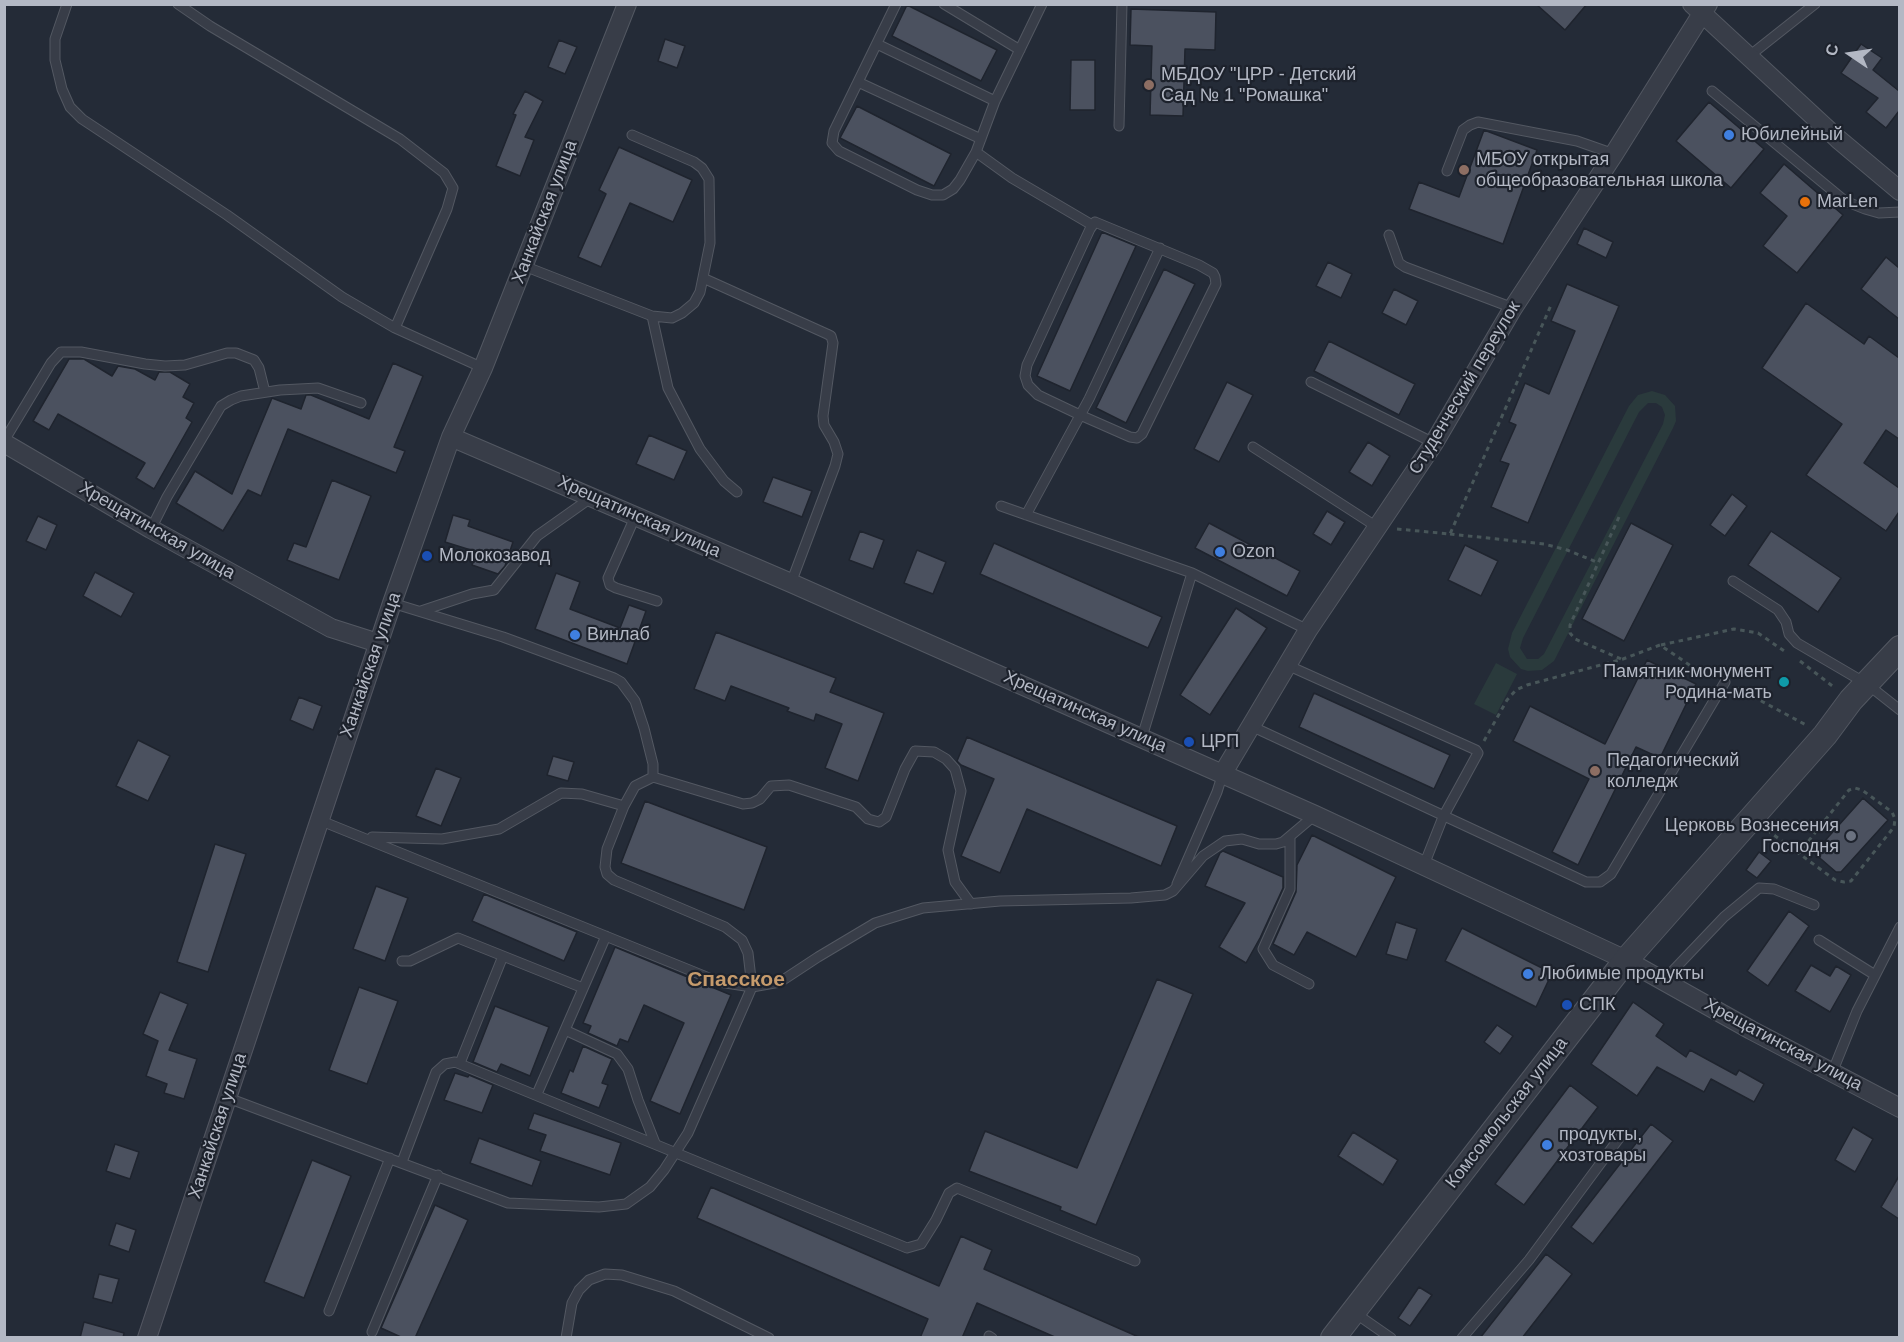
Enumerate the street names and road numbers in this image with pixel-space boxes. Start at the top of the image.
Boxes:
street label: Ханкайская улица [508,137,582,287]
street label: Студенческий переулок [1405,297,1525,479]
street label: Хрещатинская улица [554,471,724,563]
street label: Хрещатинская улица [75,478,239,584]
street label: Ханкайская улица [336,590,406,740]
street label: Хрещатинская улица [1000,666,1170,758]
street label: Хрещатинская улица [1700,994,1866,1096]
street label: Комсомольская улица [1441,1033,1573,1193]
street label: Ханкайская улица [184,1050,252,1202]

